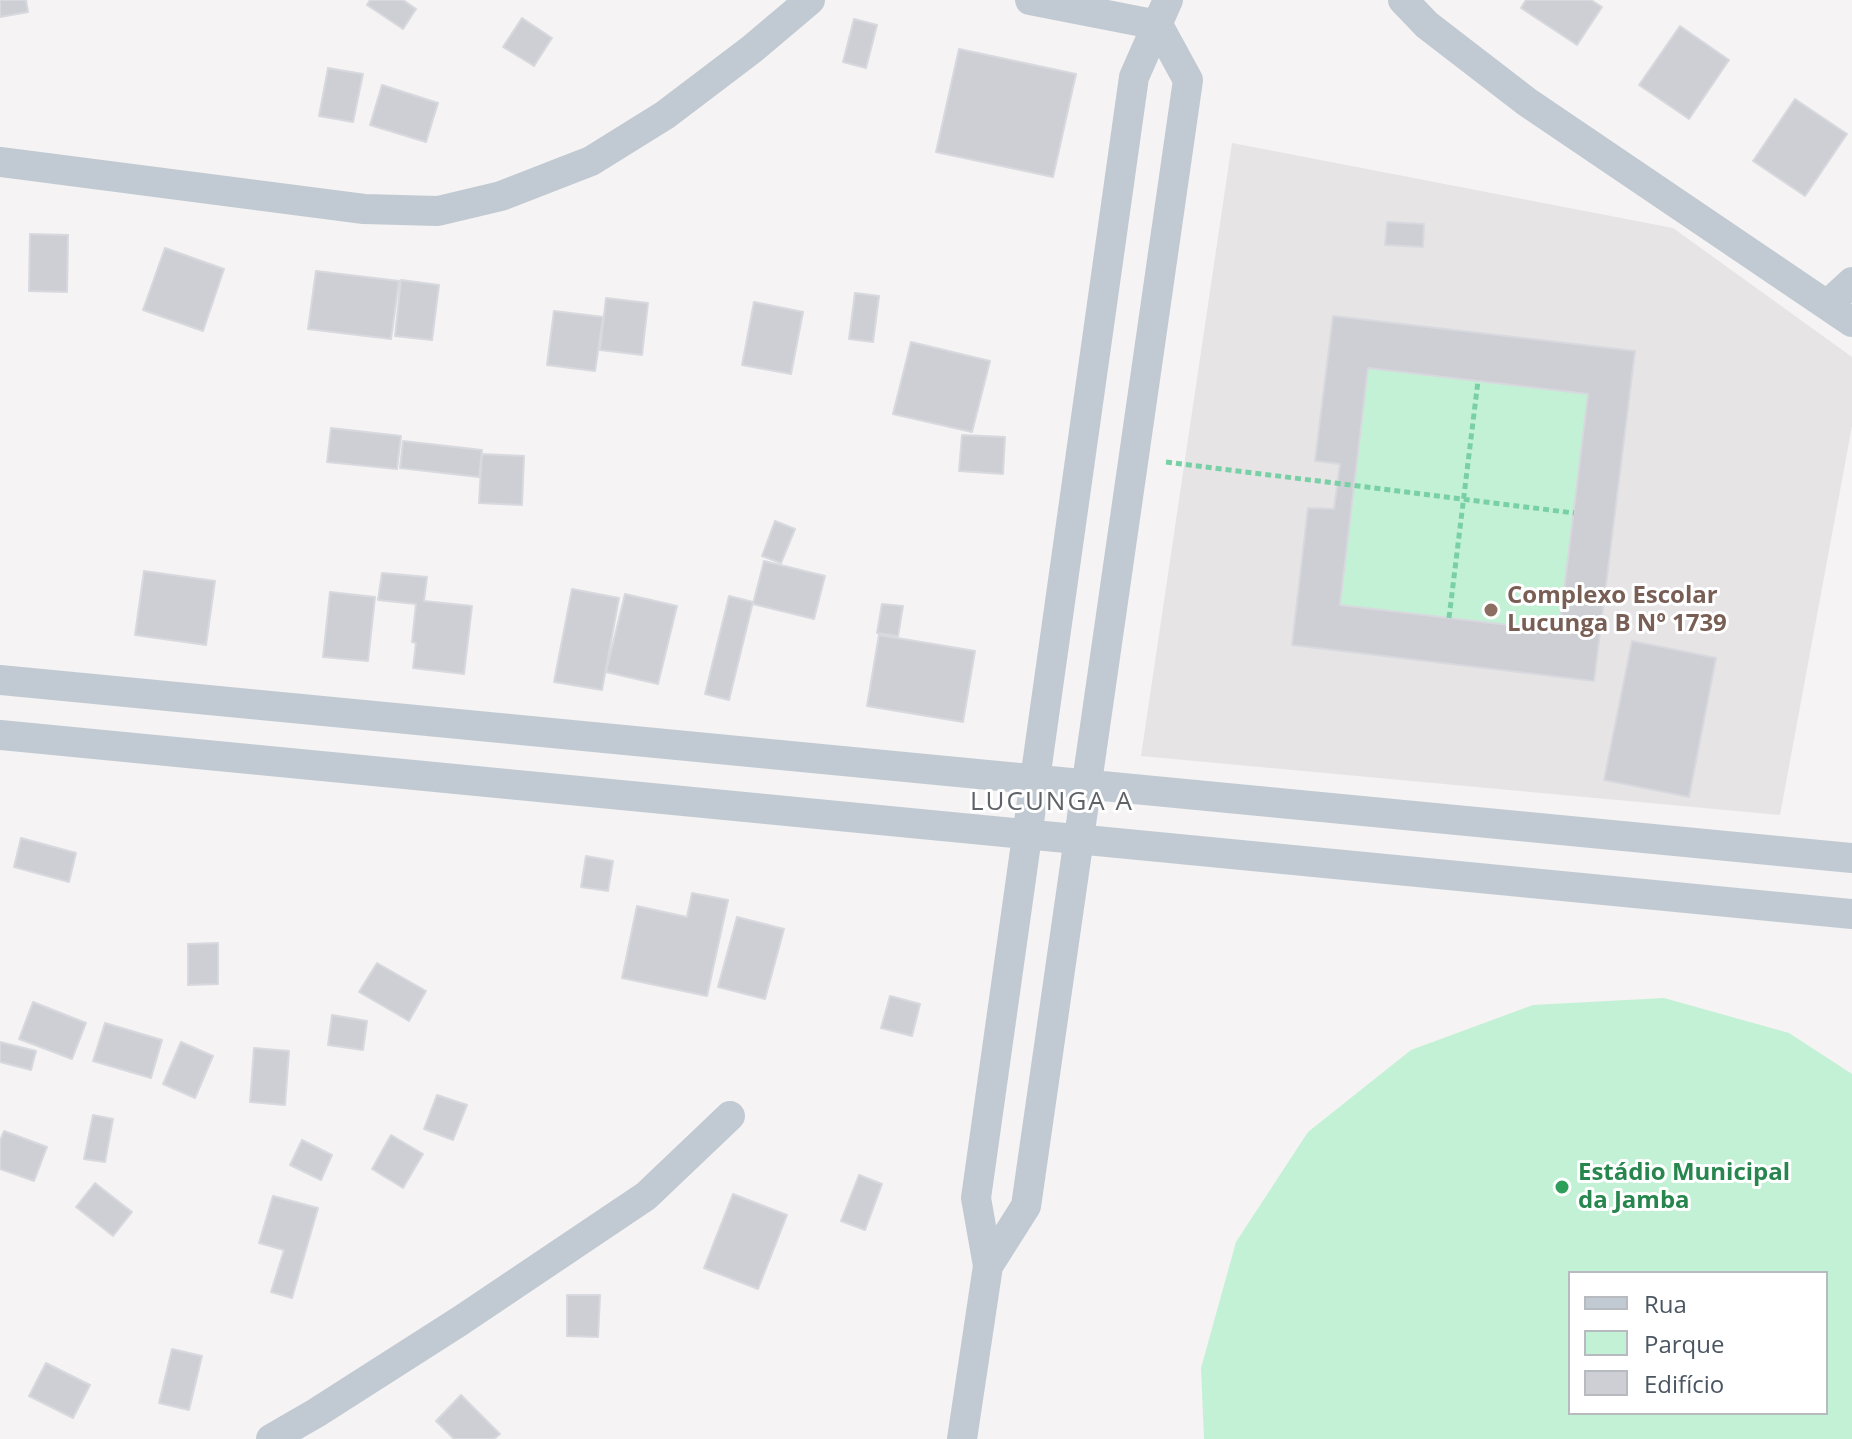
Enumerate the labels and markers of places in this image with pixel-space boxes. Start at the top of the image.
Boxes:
place label: Complexo Escolar Lucunga B Nº 1739 [1507,582,1727,638]
marker: Complexo Escolar Lucunga B Nº 1739 [1482,601,1500,619]
place label: Estádio Municipal da Jamba [1578,1159,1790,1215]
marker: Estádio Municipal da Jamba [1553,1178,1571,1196]

